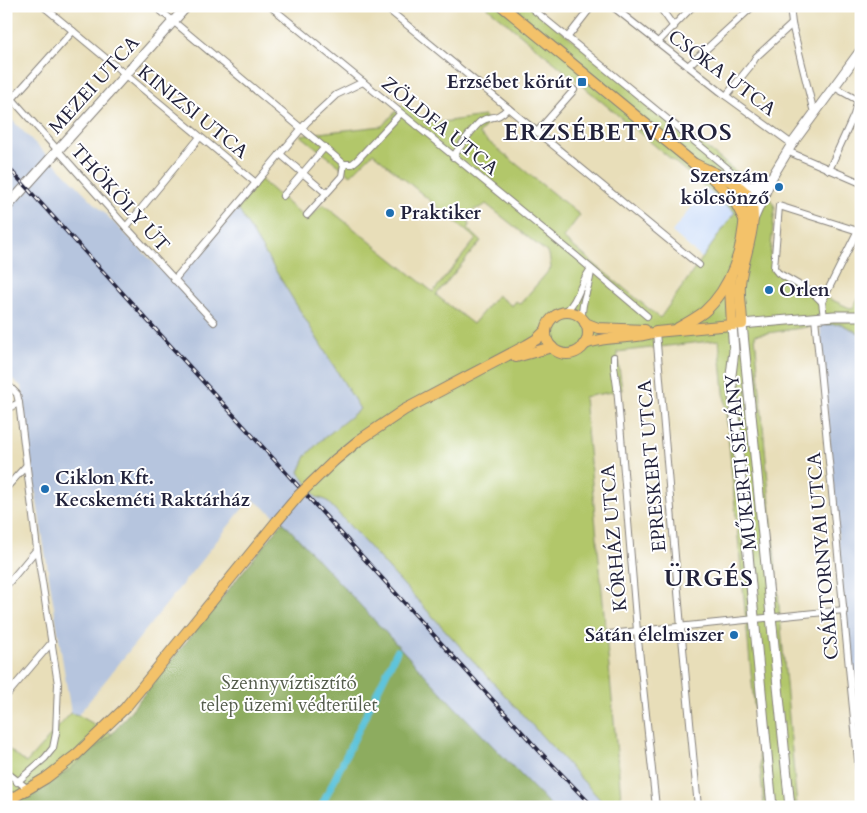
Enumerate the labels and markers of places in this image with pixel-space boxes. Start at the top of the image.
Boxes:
place label: Erzsébet körút [447,69,572,95]
marker: Erzsébet körút [576,76,588,88]
place label: Szerszám kölcsönző [681,163,770,211]
marker: Szerszám kölcsönző [773,181,785,193]
place label: Praktiker [400,200,481,226]
marker: Praktiker [384,207,396,219]
place label: Orlen [779,277,831,303]
marker: Orlen [763,284,775,296]
place label: Ciklon Kft. Kecskeméti Raktárház [55,465,251,513]
marker: Ciklon Kft. Kecskeméti Raktárház [39,483,51,495]
place label: Sátán élelmiszer [585,622,724,648]
marker: Sátán élelmiszer [728,629,740,641]

